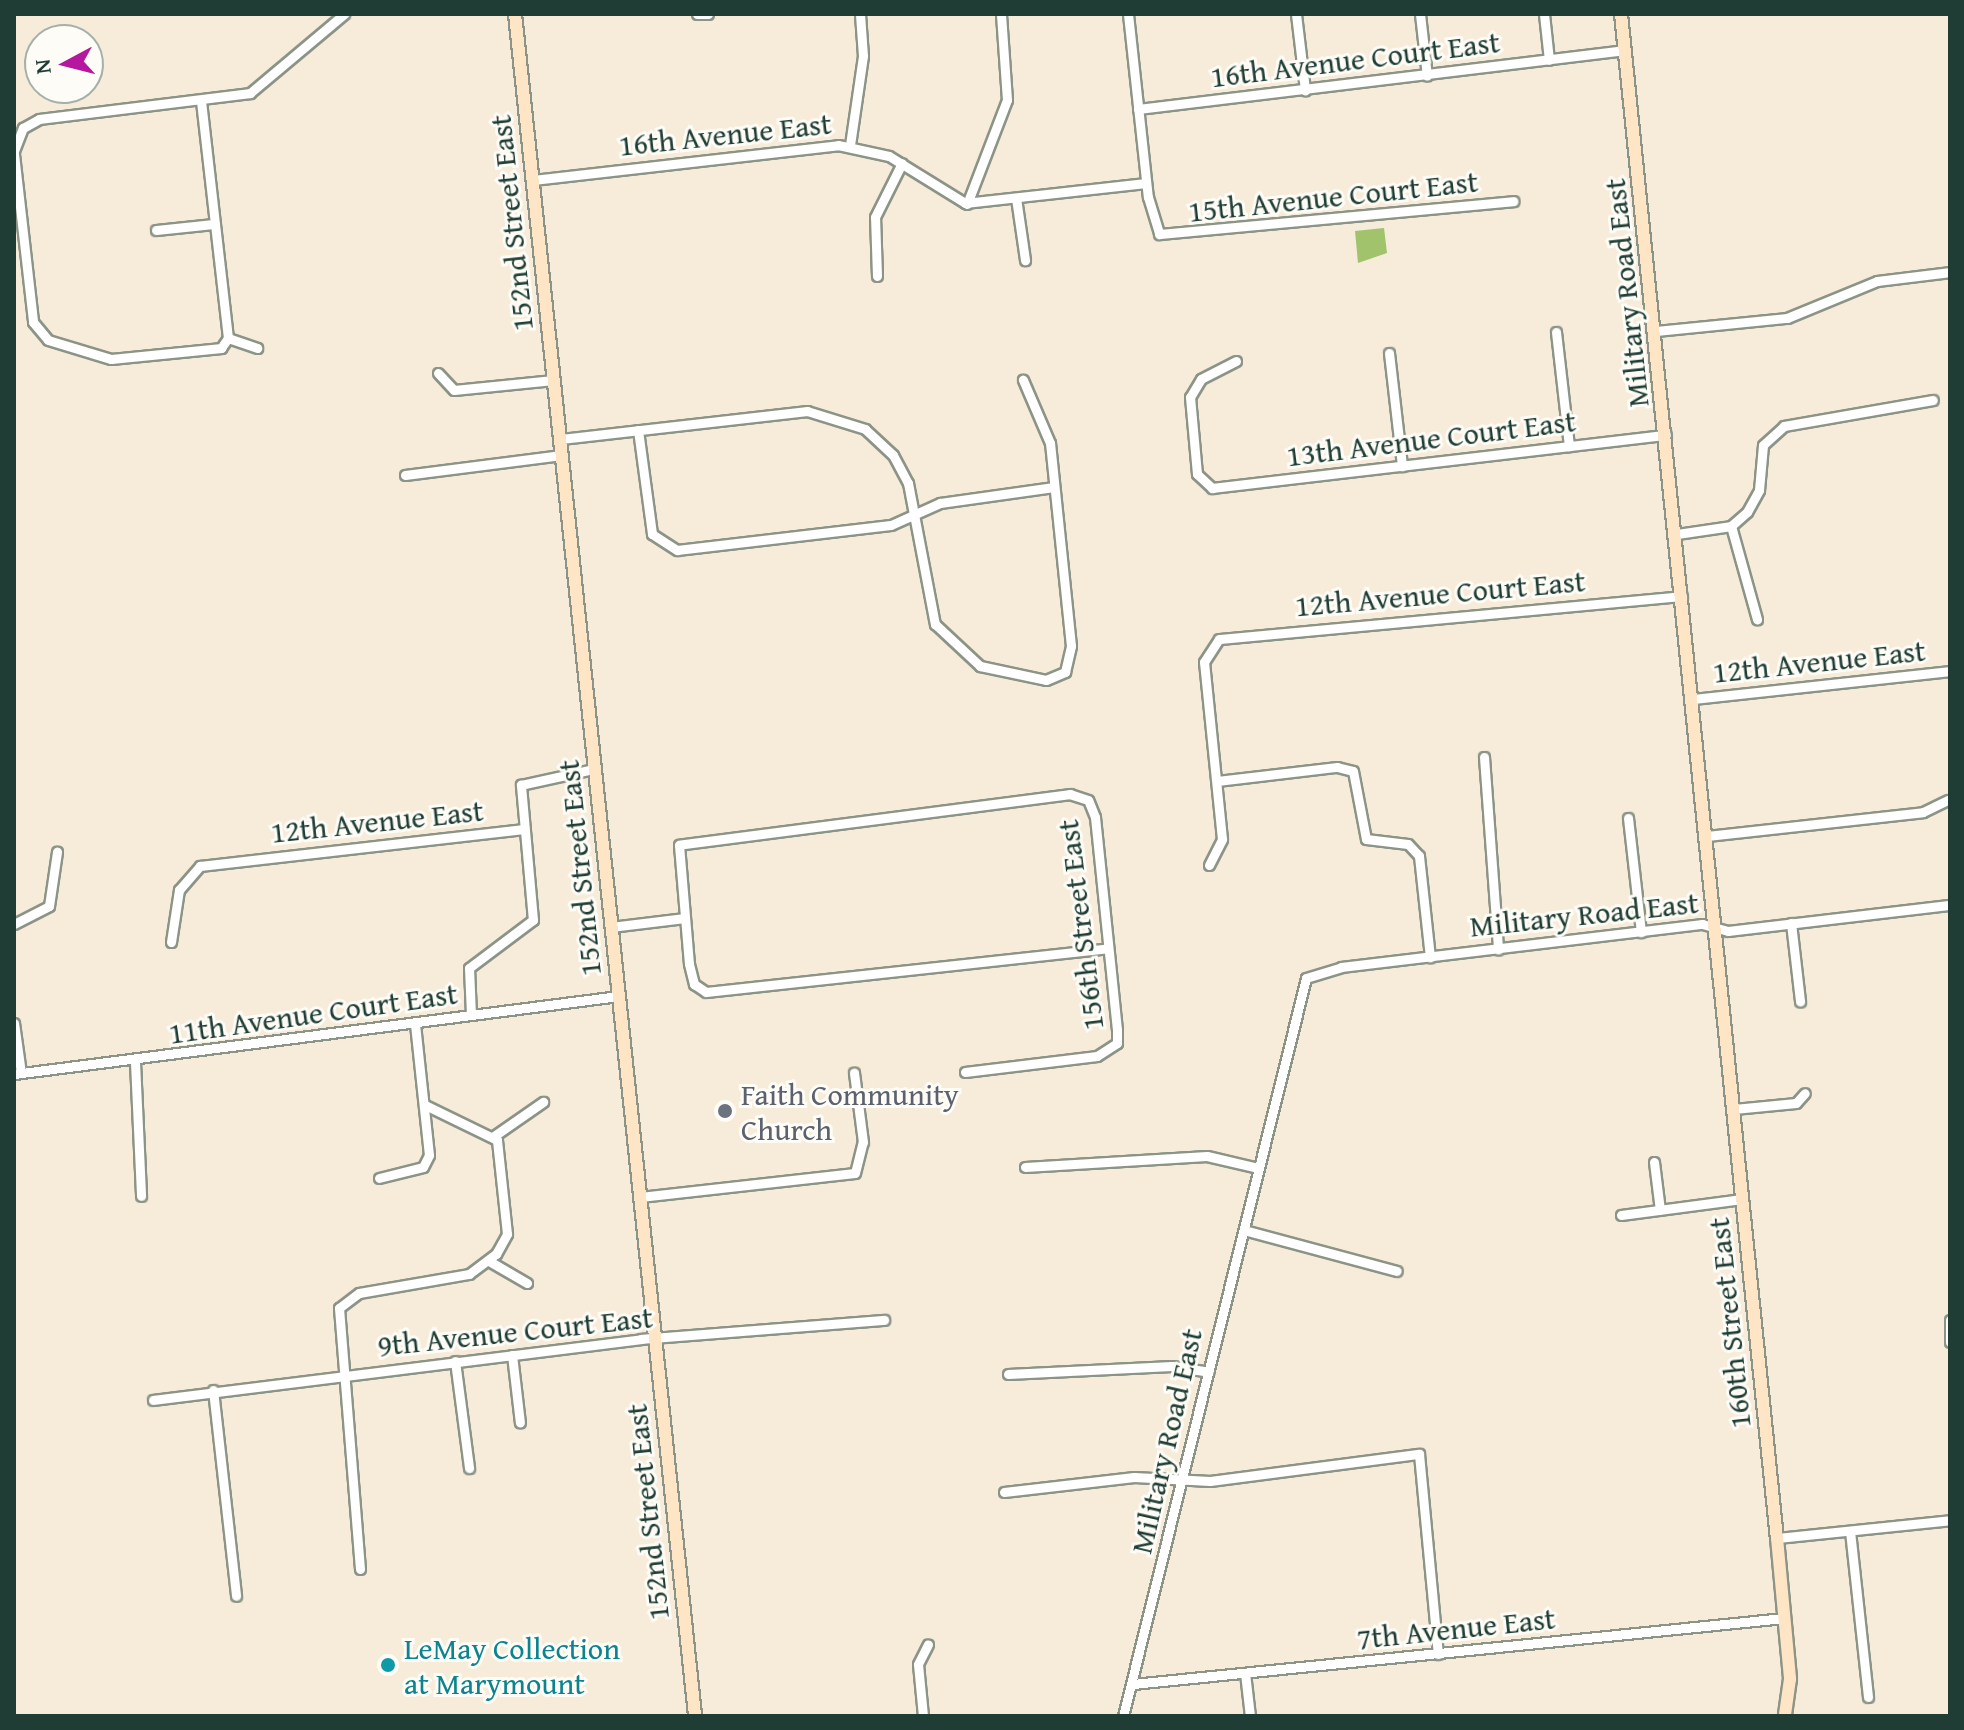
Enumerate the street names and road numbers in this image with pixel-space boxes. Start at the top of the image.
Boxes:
street label: 16th Avenue Court East [1208,23,1502,95]
street label: 16th Avenue East [617,105,833,163]
street label: 152nd Street East [482,113,540,333]
street label: 15th Avenue Court East [1186,163,1480,229]
street label: Military Road East [1596,177,1656,409]
street label: 13th Avenue Court East [1284,402,1578,474]
street label: 12th Avenue Court East [1293,562,1587,624]
street label: 12th Avenue East [1711,632,1927,690]
street label: 152nd Street East [550,758,608,978]
street label: 12th Avenue East [269,792,485,850]
street label: 156th Street East [1049,818,1111,1032]
street label: Military Road East [1468,884,1700,944]
street label: 11th Avenue Court East [166,975,460,1051]
street label: 160th Street East [1700,1216,1758,1430]
street label: 9th Avenue Court East [376,1299,654,1363]
street label: Military Road East [1123,1325,1209,1557]
street label: 152nd Street East [618,1402,676,1622]
street label: 7th Avenue East [1355,1600,1557,1656]

